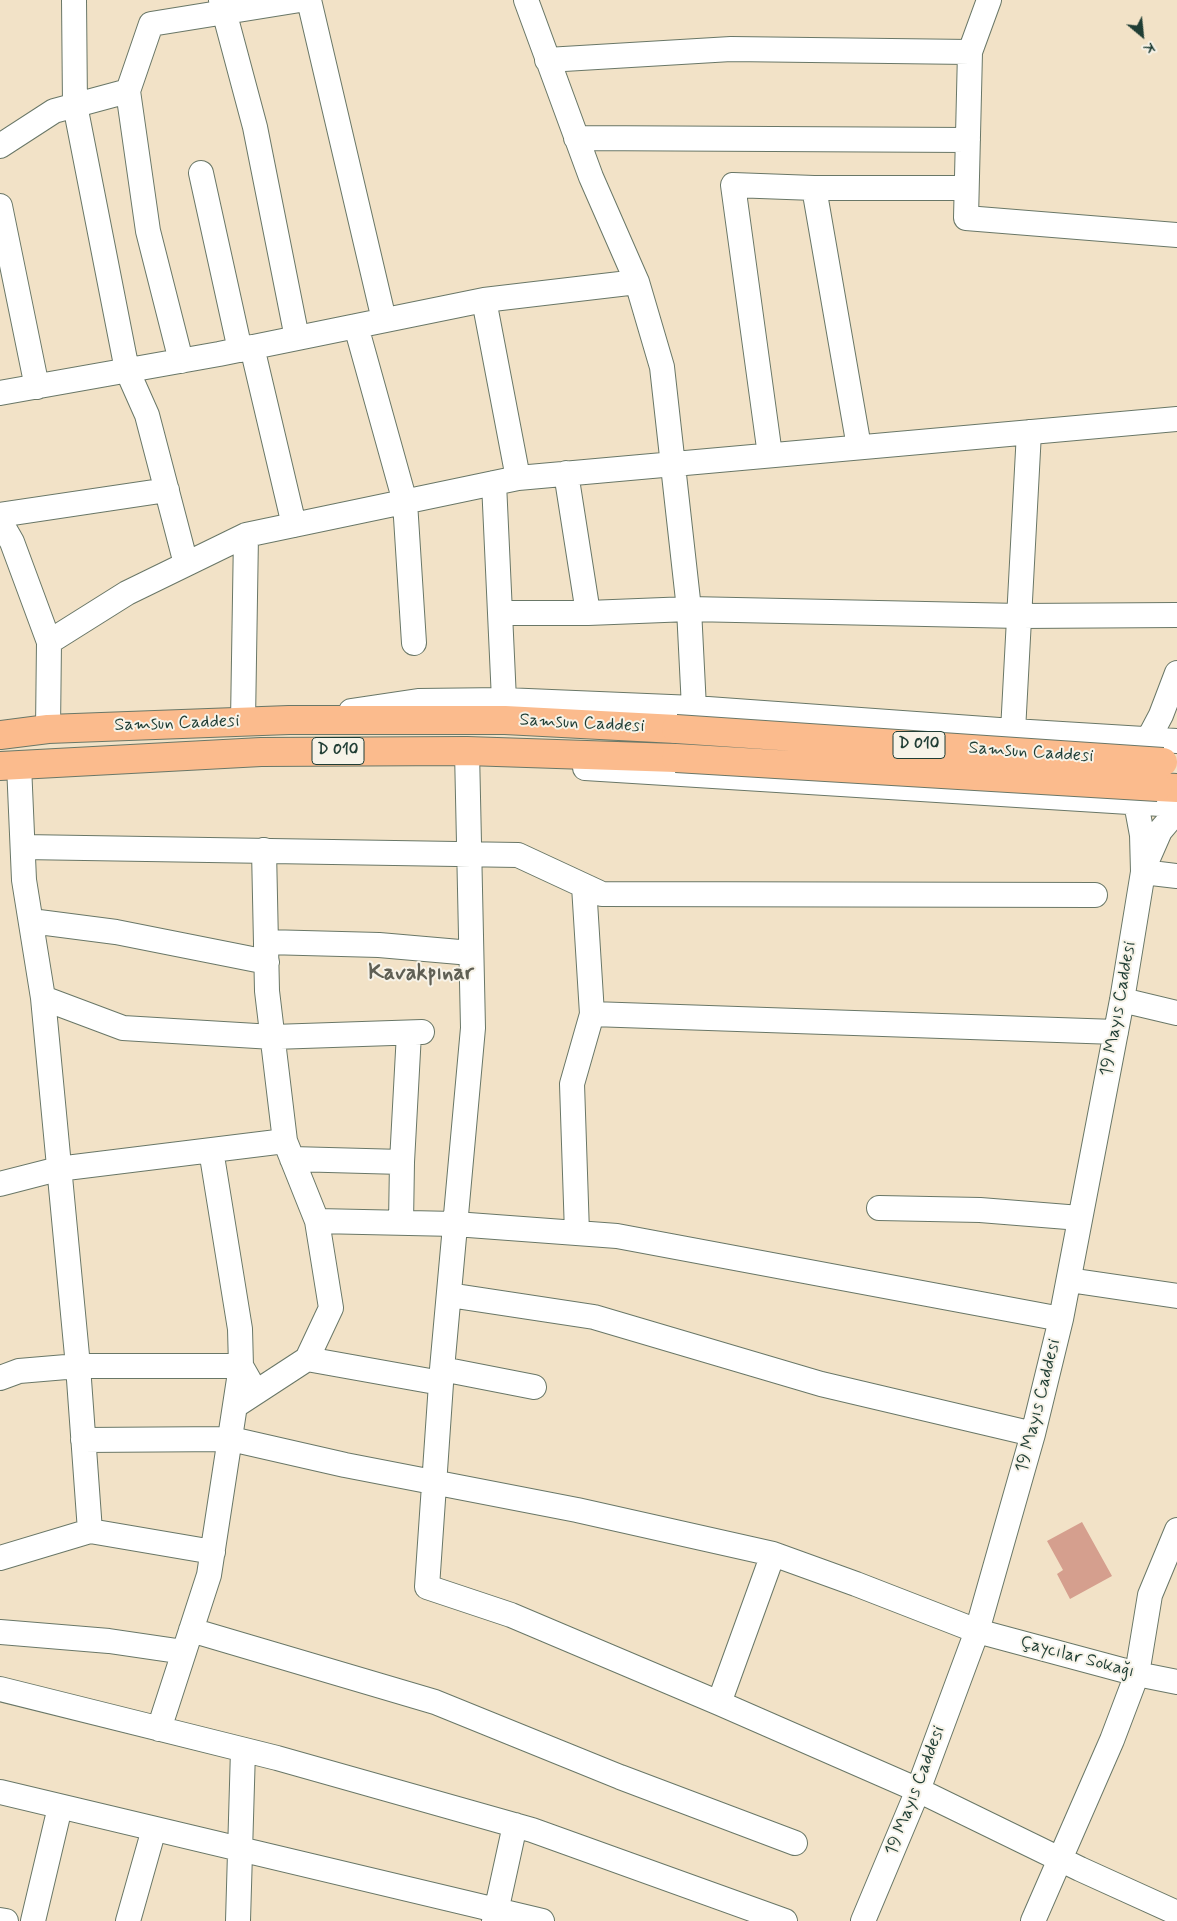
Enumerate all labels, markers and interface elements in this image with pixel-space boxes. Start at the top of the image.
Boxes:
north arrow [1117,10,1167,60]
text: K [1140,38,1158,59]
street label: Samsun Caddesi [519,710,645,738]
street label: Samsun Caddesi [114,711,240,737]
road number: D 010 [893,732,945,758]
road number: D 010 [312,738,364,764]
street label: Samsun Caddesi [968,738,1094,768]
street label: 19 Mayıs Caddesi [1096,940,1142,1078]
district label: Kavakpınar [368,961,474,987]
street label: 19 Mayıs Caddesi [1012,1337,1066,1475]
street label: Çaycılar Sokağı [1017,1632,1137,1684]
street label: 19 Mayıs Caddesi [881,1723,951,1859]

